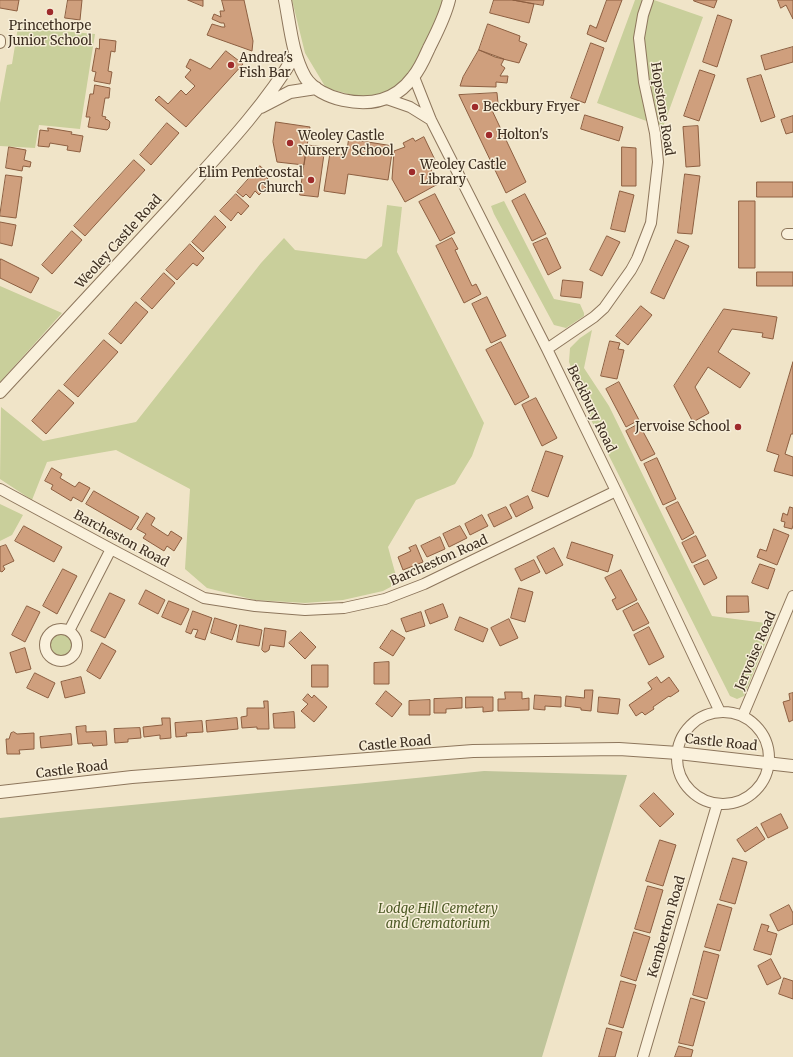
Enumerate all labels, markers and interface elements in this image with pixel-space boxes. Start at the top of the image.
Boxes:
marker: Princethorpe Junior School [45,7,55,17]
place label: Princethorpe Junior School [8,18,92,49]
place label: Andrea's Fish Bar [239,50,293,81]
marker: Andrea's Fish Bar [226,60,236,70]
street label: Hopstone Road [647,61,677,157]
place label: Beckbury Fryer [483,99,580,115]
marker: Beckbury Fryer [470,102,480,112]
place label: Holton's [497,127,548,143]
place label: Weoley Castle Nursery School [298,128,394,159]
marker: Holton's [484,130,494,140]
marker: Weoley Castle Nursery School [285,138,295,148]
place label: Weoley Castle Library [420,157,506,188]
place label: Elim Pentecostal Church [199,165,303,196]
marker: Weoley Castle Library [407,167,417,177]
marker: Elim Pentecostal Church [306,175,316,185]
street label: Weoley Castle Road [73,192,165,292]
street label: Beckbury Road [563,363,619,455]
place label: Jervoise School [635,419,730,435]
marker: Jervoise School [733,422,743,432]
street label: Barcheston Road [71,507,171,571]
street label: Barcheston Road [388,532,490,590]
street label: Jervoise Road [732,609,780,693]
street label: Castle Road [684,731,758,755]
street label: Castle Road [358,733,432,755]
street label: Castle Road [35,758,109,782]
street label: Kemberton Road [645,874,689,980]
park label: Lodge Hill Cemetery and Crematorium [378,901,498,932]

